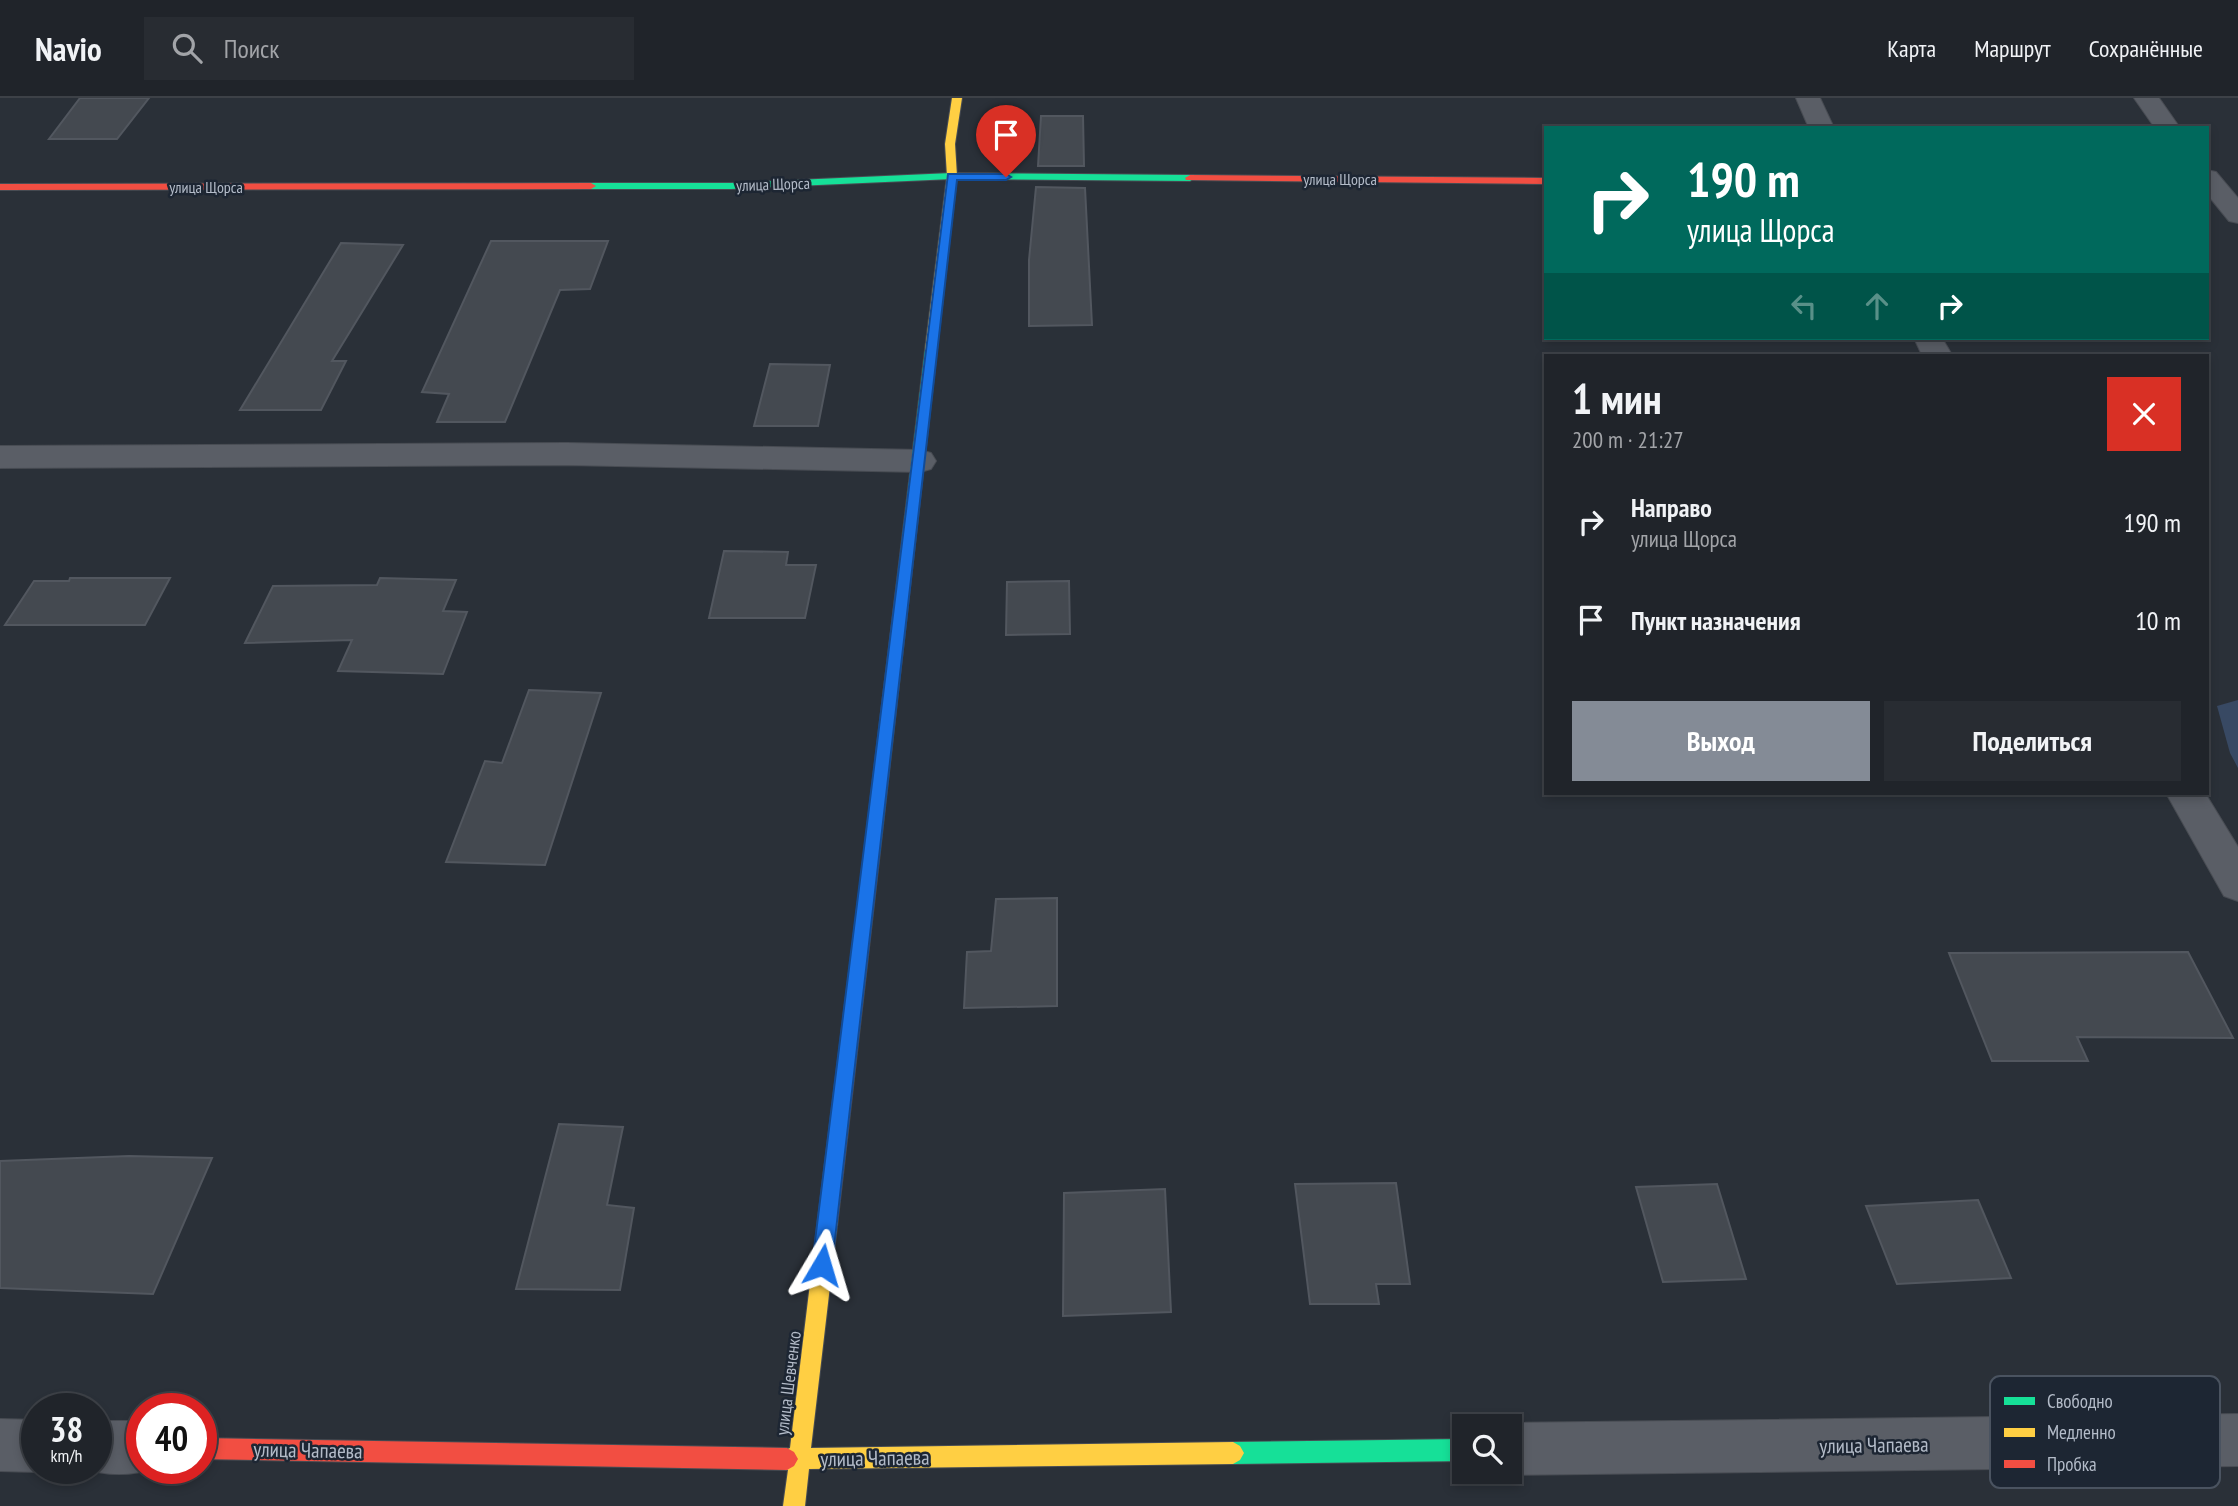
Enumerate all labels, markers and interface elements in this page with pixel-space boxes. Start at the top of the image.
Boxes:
search box [144,17,634,80]
text: Navio [35,27,102,70]
icon: search [168,29,206,67]
text: Поиск [224,32,279,65]
text: Карта [1887,33,1936,64]
text: Маршрут [1974,33,2051,64]
text: Сохранённые [2089,33,2203,64]
pin [976,105,1036,177]
icon: arrive [987,116,1025,154]
text: 190 m [1687,147,1800,211]
icon: right [1572,154,1663,245]
street label: улица Щорса [1303,169,1377,189]
street label: улица Щорса [736,173,810,195]
street label: улица Щорса [169,177,243,197]
text: улица Щорса [1687,209,1835,251]
icon: left [1785,287,1823,325]
icon: ahead [1858,287,1896,325]
icon: right [1931,287,1969,325]
text: 1 мин [1572,371,1662,426]
button: close [2107,377,2181,451]
text: 200 m · 21:27 [1572,425,1684,454]
text: Направо [1631,491,1712,524]
icon: right [1572,503,1610,541]
text: 190 m [2123,506,2181,539]
text: улица Щорса [1631,524,1737,553]
icon: arrive [1572,601,1610,639]
text: Пункт назначения [1631,604,1801,637]
text: 10 m [2135,604,2181,637]
button: Выход [1572,701,1870,781]
button: Поделиться [1884,701,2181,781]
position arrow [785,1228,859,1302]
street label: улица Шевченко [770,1329,806,1437]
legend [1990,1376,2220,1488]
text: Свободно [2047,1389,2113,1413]
speed limit sign: 40 [126,1393,217,1484]
text: 38 [50,1406,83,1452]
map controls [1452,1414,1522,1484]
button: search [1452,1414,1522,1484]
text: Медленно [2047,1420,2116,1444]
street label: улица Чапаева [1819,1431,1929,1459]
street label: улица Чапаева [253,1436,363,1464]
text: km/h [51,1444,82,1467]
street label: улица Чапаева [820,1444,930,1472]
text: Пробка [2047,1452,2097,1476]

